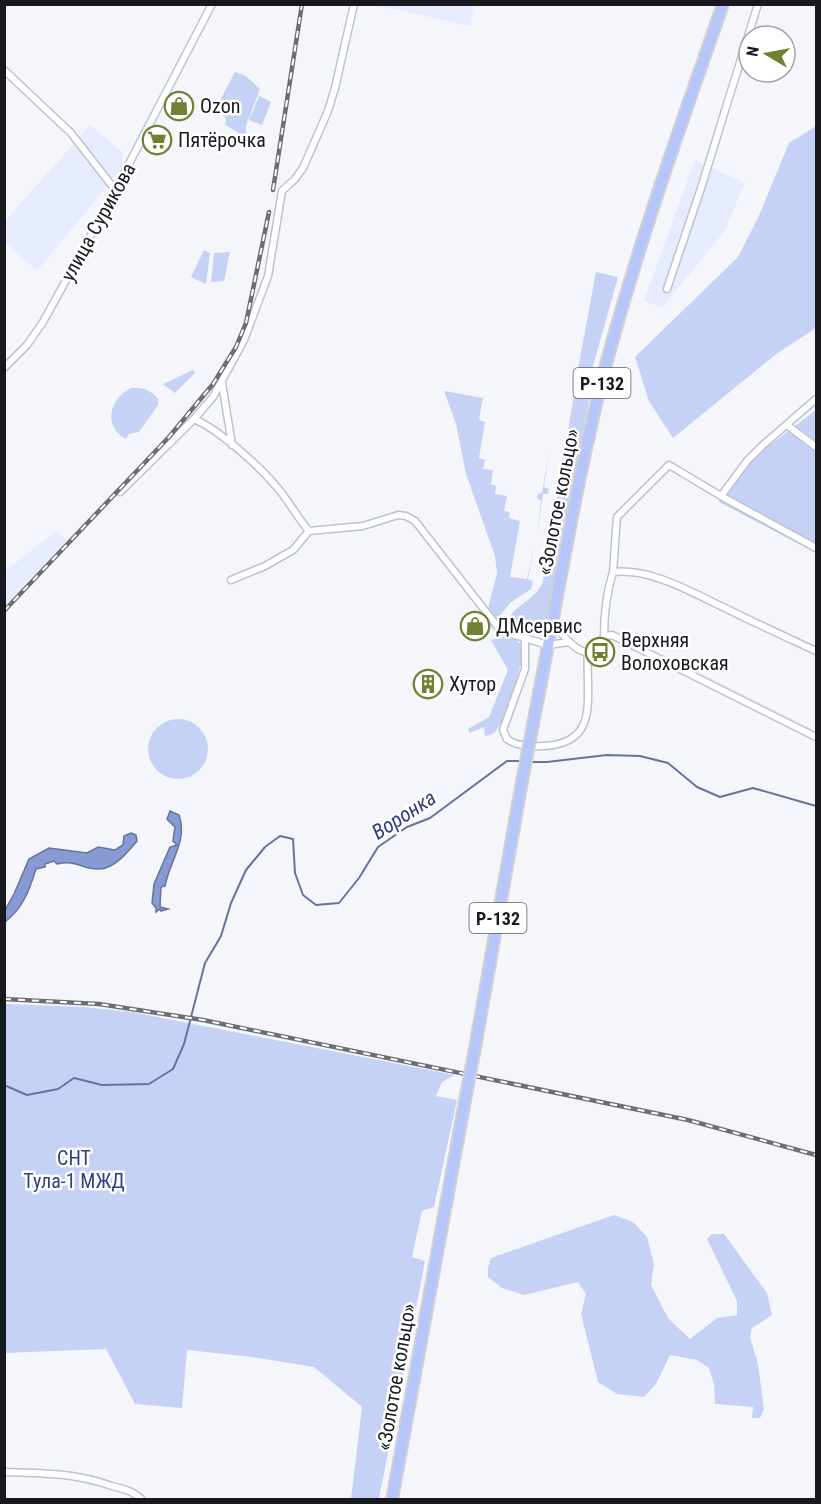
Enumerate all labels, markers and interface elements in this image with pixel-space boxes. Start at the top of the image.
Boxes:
north arrow [737,24,797,84]
text: N [743,45,763,58]
shop icon: Ozon [163,90,195,122]
place label: Ozon [200,94,240,118]
supermarket icon: Пятёрочка [141,124,173,156]
place label: Пятёрочка [178,128,266,152]
street label: улица Сурикова [56,159,140,285]
road number: Р-132 [574,368,630,398]
street label: «Золотое кольцо» [532,427,584,577]
shop icon: ДМсервис [459,610,491,642]
place label: ДМсервис [496,614,582,638]
place label: Верхняя Волоховская [621,628,729,675]
bus stop icon: Верхняя Волоховская [584,636,616,668]
building icon: Хутор [412,668,444,700]
place label: Хутор [449,672,496,696]
water label: Воронка [367,785,441,845]
road number: Р-132 [470,903,526,933]
park label: СНТ Тула-1 МЖД [23,1146,125,1193]
street label: «Золотое кольцо» [371,1302,421,1452]

